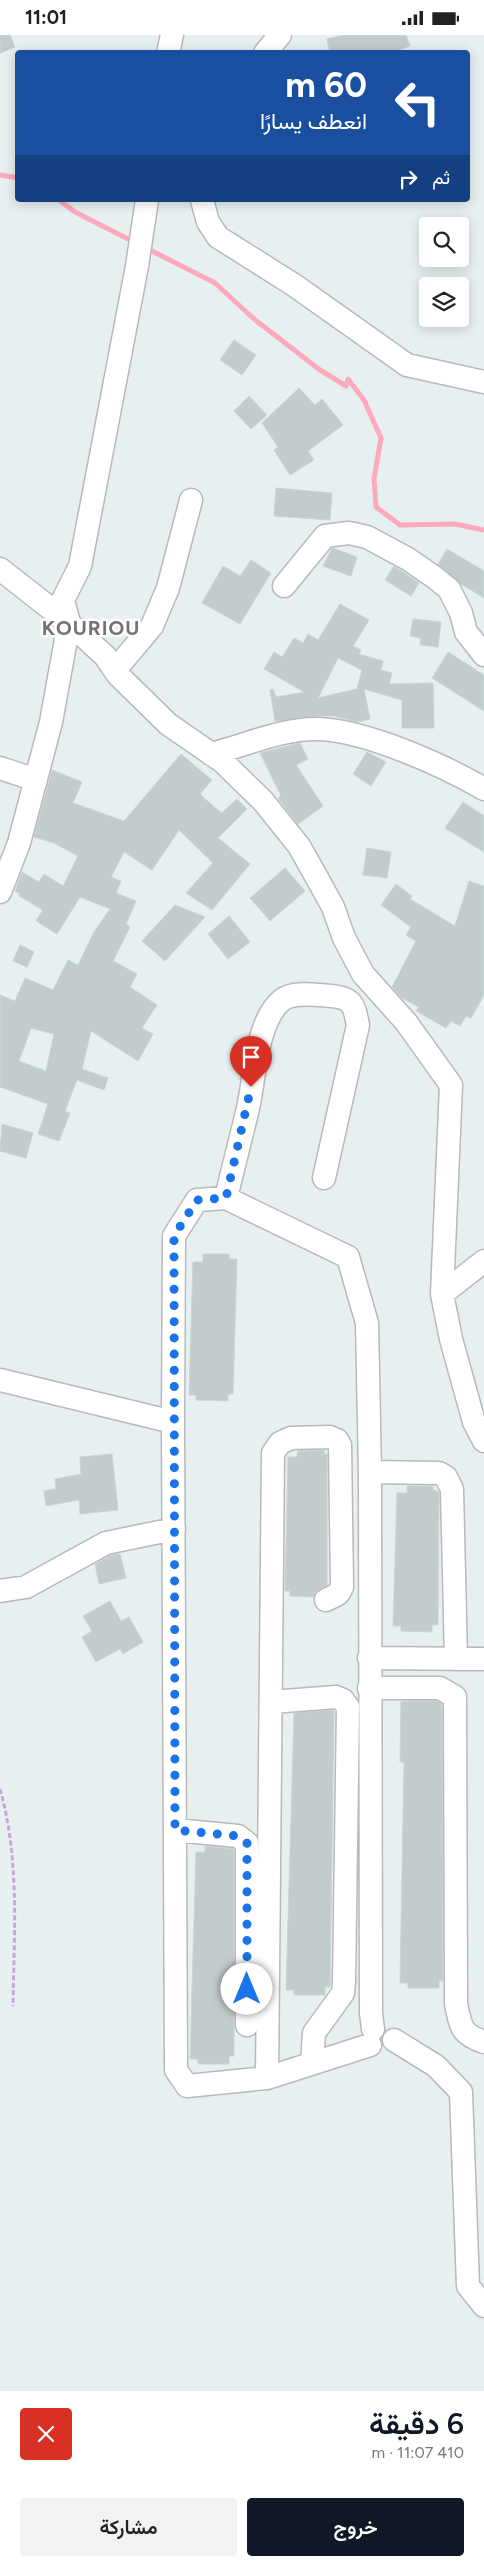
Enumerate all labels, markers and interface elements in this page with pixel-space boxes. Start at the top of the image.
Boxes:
text: 11:01 [25,6,67,29]
text: 60 m [285,64,367,106]
icon: left [385,70,450,135]
text: انعطف يسارًا [260,108,367,135]
icon: right [394,165,422,193]
text: ثم [432,166,450,189]
map controls [419,217,469,327]
button: search [419,217,469,267]
button: layers [419,277,469,327]
district label: KOURIOU [42,616,140,640]
pin [230,1036,272,1087]
icon: arrive [237,1043,265,1071]
position arrow [220,1962,272,2014]
text: 6 دقيقة [369,2405,464,2442]
button: close [20,2408,72,2460]
text: 410 m · 11:07 [372,2443,464,2462]
button: مشاركة [20,2498,237,2556]
button: خروج [247,2498,464,2556]

